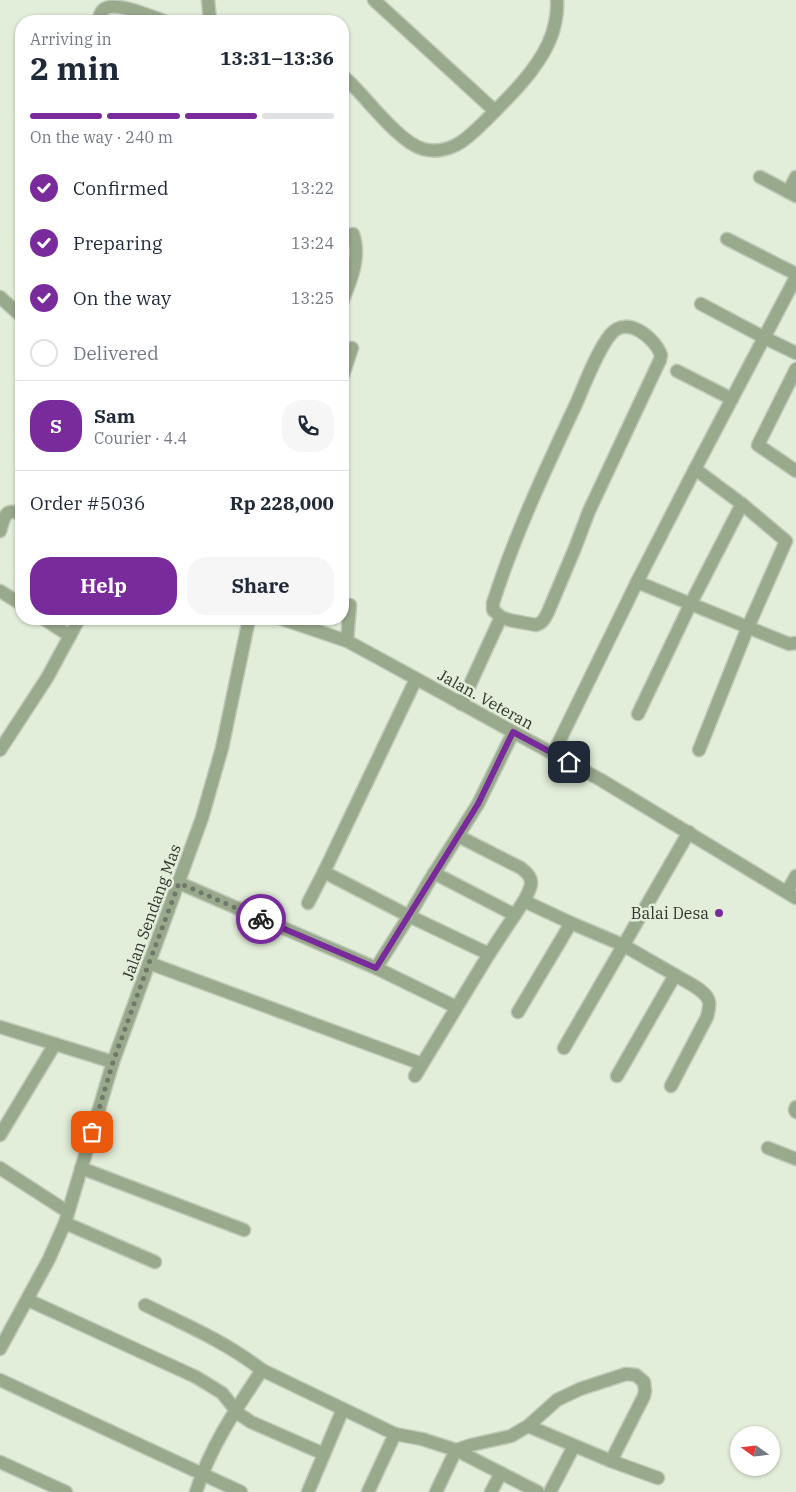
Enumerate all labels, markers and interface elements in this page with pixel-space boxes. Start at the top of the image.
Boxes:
text: Arriving in [30,29,112,49]
text: 13:31–13:36 [220,46,334,70]
text: 2 min [30,47,120,89]
text: On the way · 240 m [30,127,173,147]
icon: check [30,174,58,202]
text: Confirmed [73,176,168,200]
text: 13:22 [291,178,334,198]
icon: check [30,229,58,257]
text: Preparing [73,231,162,255]
text: 13:24 [291,233,334,253]
icon: check [30,284,58,312]
text: On the way [73,286,171,310]
text: 13:25 [291,288,334,308]
text: Delivered [73,341,159,365]
button: phone [282,400,334,452]
text: Sam [94,404,135,428]
text: S [50,414,62,438]
text: Courier · 4.4 [94,428,187,448]
text: Order #5036 [30,491,145,515]
text: Rp 228,000 [230,491,334,515]
button: Help [30,557,177,615]
button: Share [187,557,334,615]
street label: Jalan. Veteran [435,664,537,734]
pin [548,741,590,783]
icon: home [555,748,583,776]
street label: Jalan Sendang Mas [117,841,185,983]
courier [236,894,286,944]
place label: Balai Desa [631,903,709,923]
icon: bike [247,905,275,933]
marker: Balai Desa [713,907,725,919]
pin [71,1111,113,1153]
icon: bag [78,1118,106,1146]
north arrow [730,1426,780,1476]
map controls [730,1426,780,1476]

